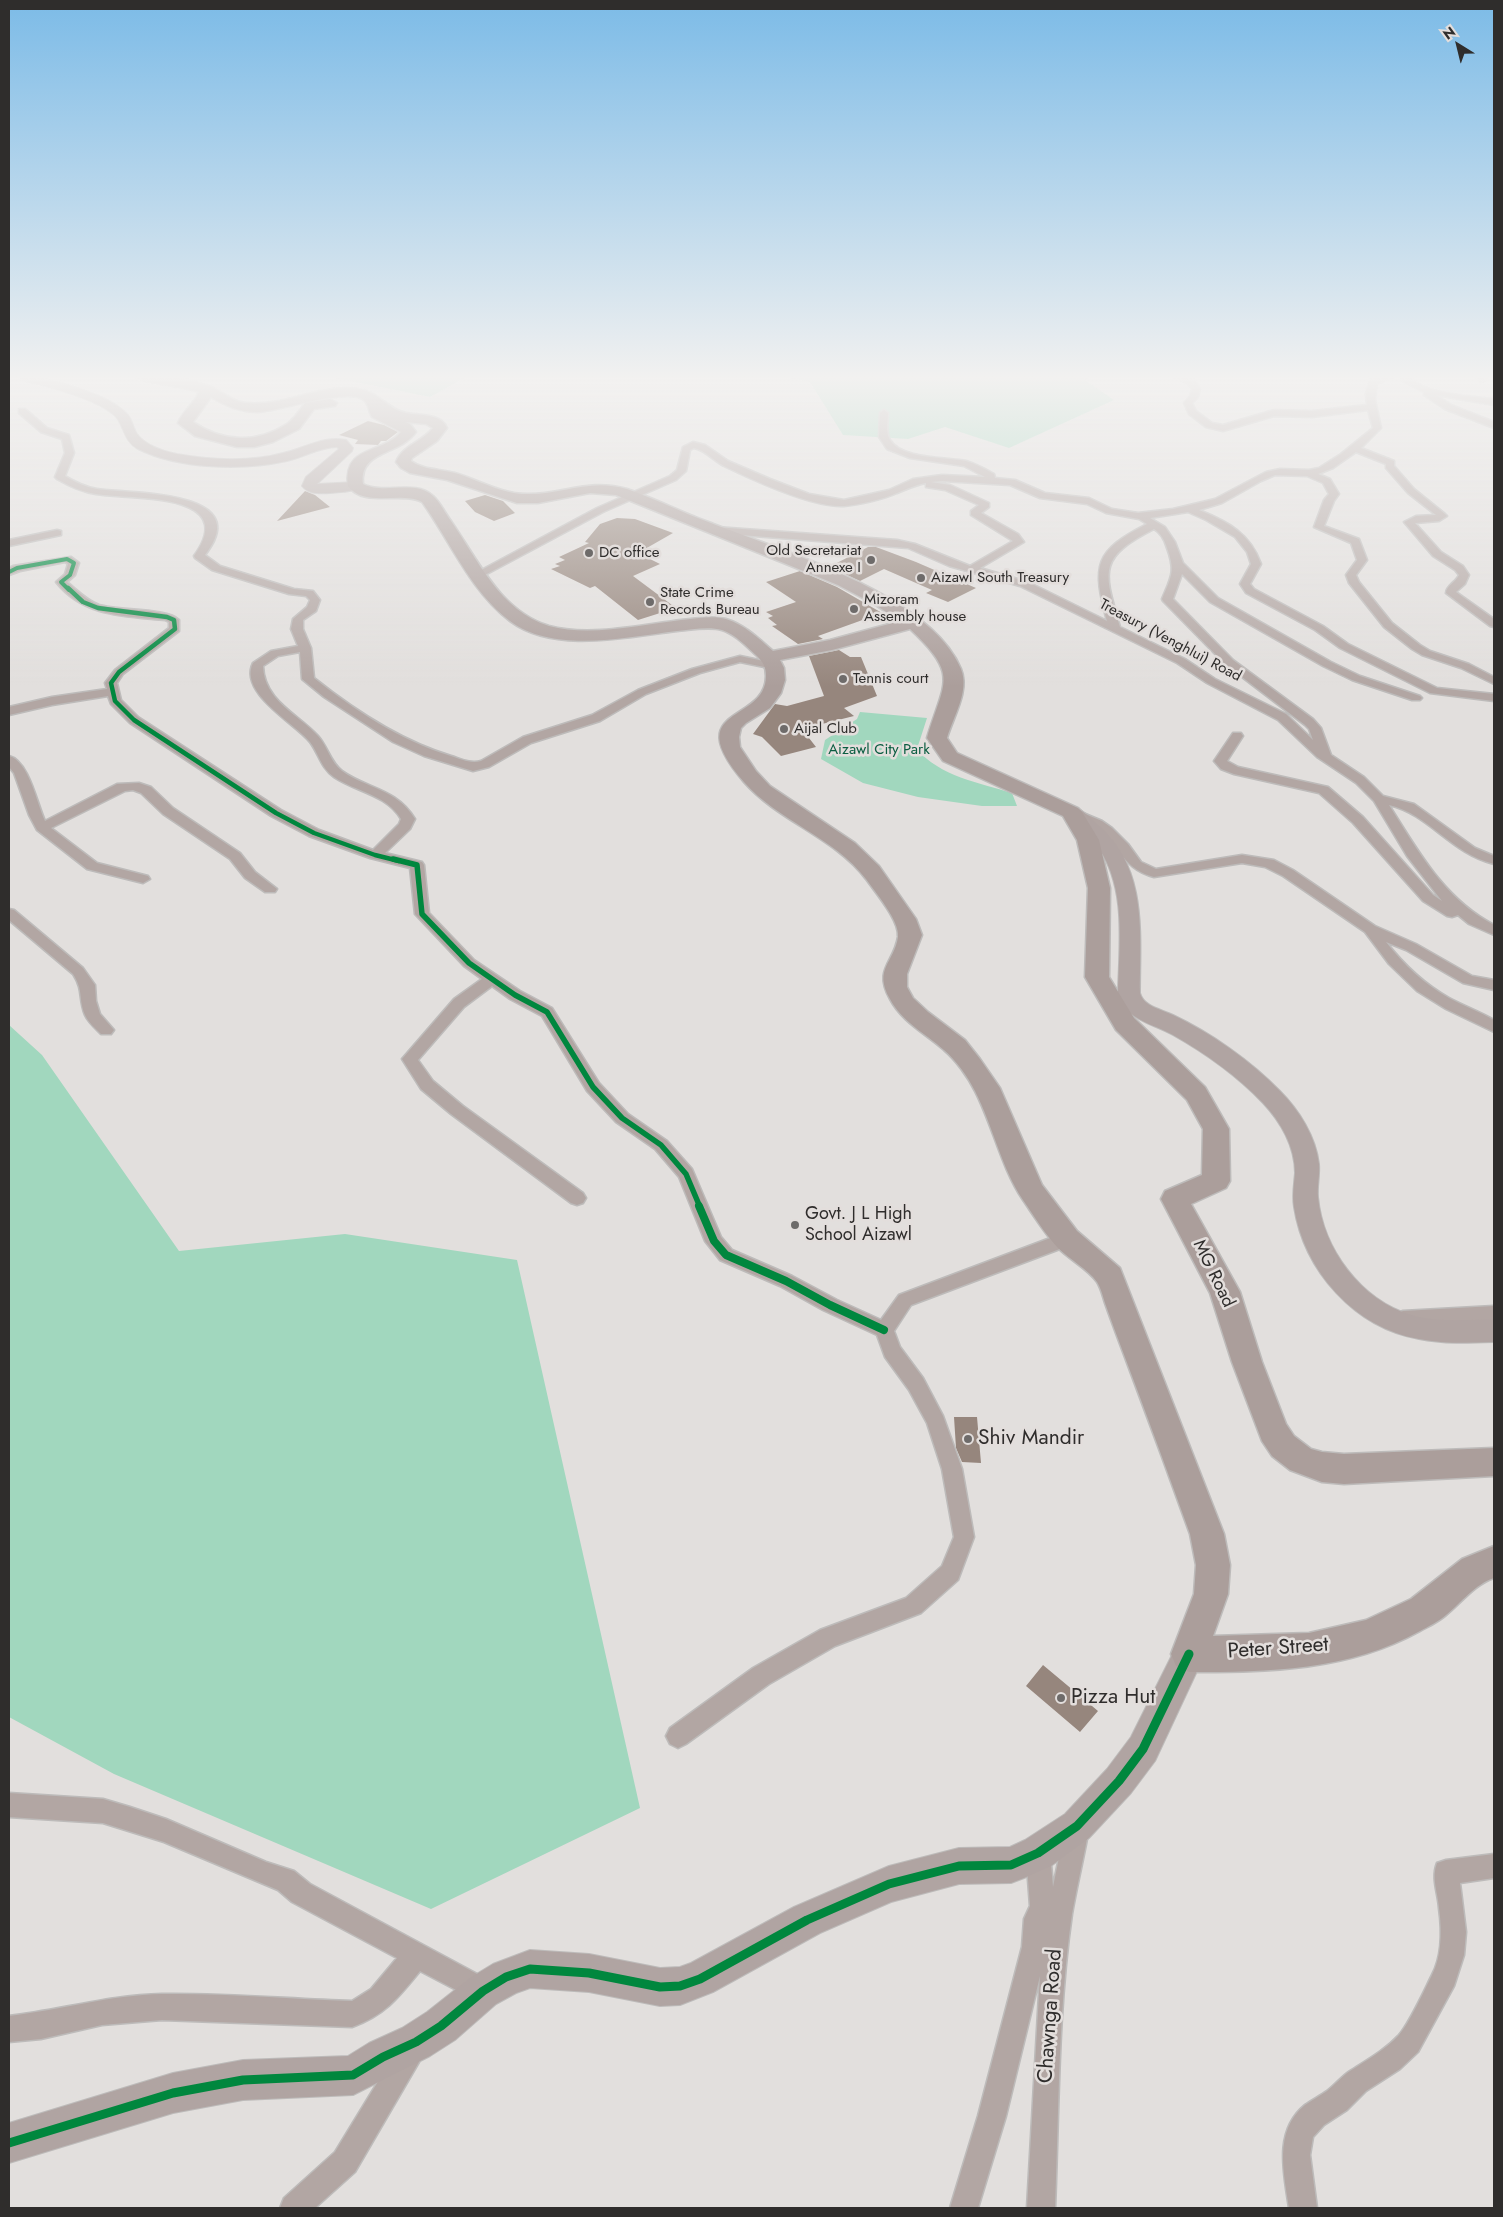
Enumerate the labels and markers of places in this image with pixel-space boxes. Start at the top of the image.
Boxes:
place label: Old Secretariat Annexe I [766,542,861,577]
place label: DC office [599,544,660,562]
marker: DC office [583,547,595,559]
marker: Old Secretariat Annexe I [865,554,877,566]
place label: Aizawl South Treasury [931,569,1069,587]
marker: Aizawl South Treasury [915,572,927,584]
place label: State Crime Records Bureau [660,584,760,619]
place label: Mizoram Assembly house [864,591,966,626]
marker: State Crime Records Bureau [644,596,656,608]
marker: Mizoram Assembly house [848,603,860,615]
place label: Tennis court [853,670,928,688]
marker: Tennis court [837,673,849,685]
place label: Aijal Club [794,720,857,738]
marker: Aijal Club [778,723,790,735]
place label: Govt. J L High School Aizawl [805,1204,912,1246]
marker: Govt. J L High School Aizawl [789,1219,801,1231]
place label: Shiv Mandir [978,1426,1084,1452]
marker: Shiv Mandir [962,1433,974,1445]
place label: Pizza Hut [1071,1685,1155,1711]
marker: Pizza Hut [1055,1692,1067,1704]

